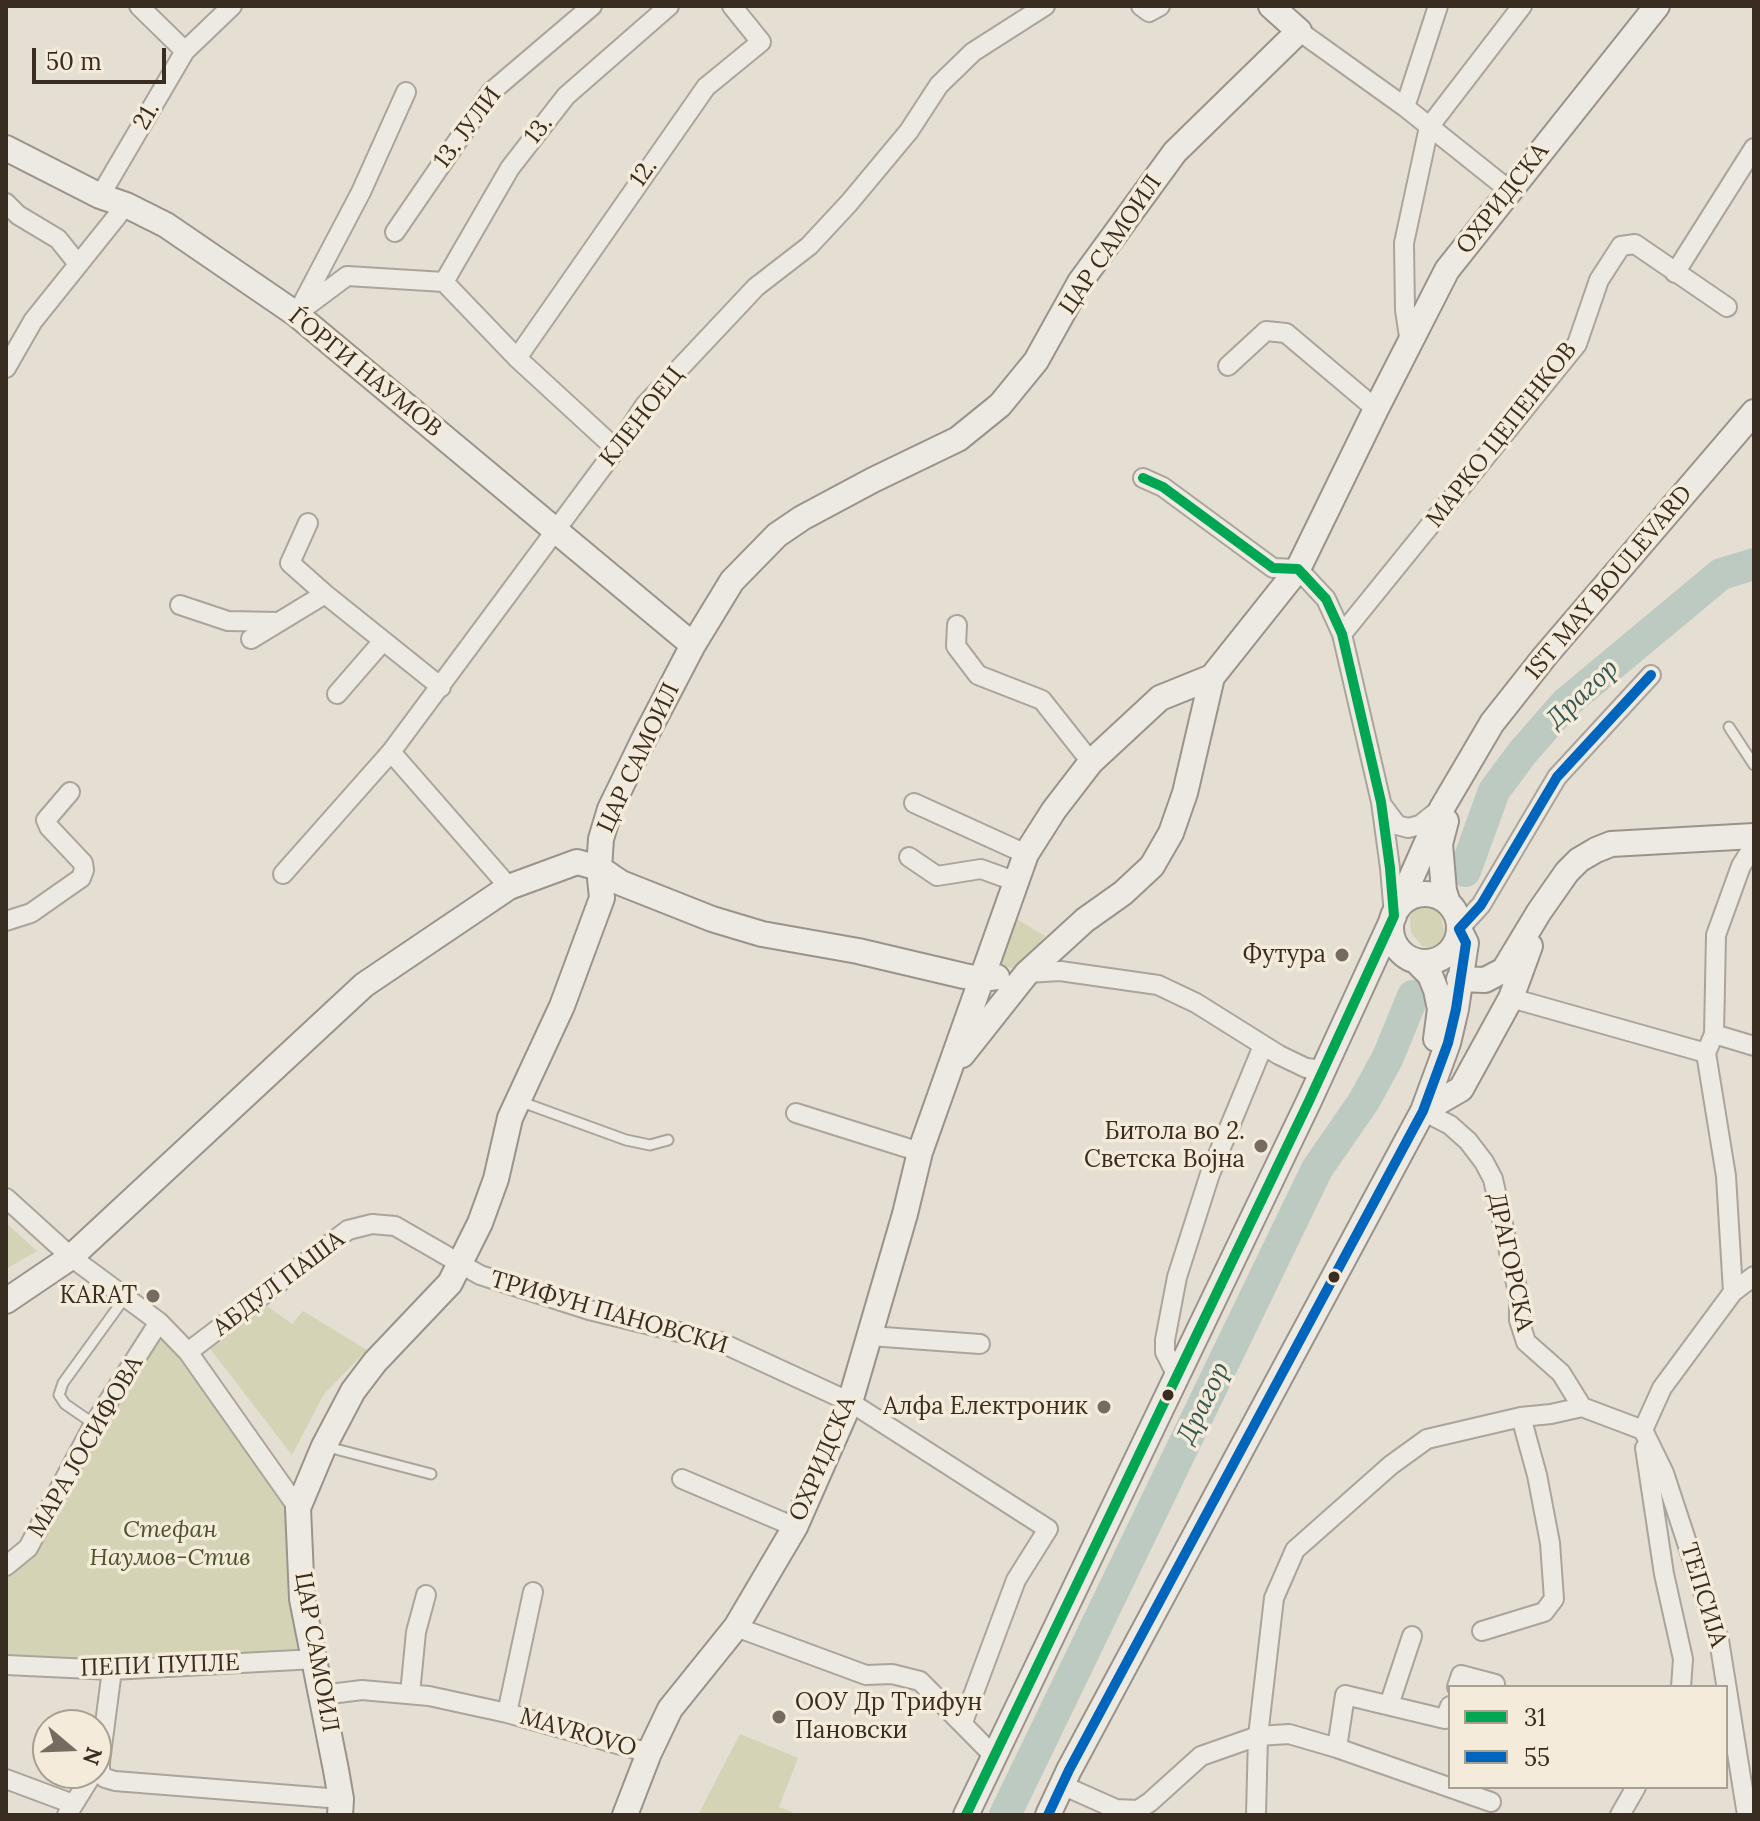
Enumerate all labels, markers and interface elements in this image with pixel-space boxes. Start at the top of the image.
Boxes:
scale bar [36,32,170,82]
text: 50 m [46,46,102,77]
street label: 13. ЈУЛИ [428,82,508,174]
street label: 21. [128,97,166,135]
street label: 13. [519,110,559,150]
street label: ОХРИДСКА [1451,138,1555,260]
street label: 12. [624,153,664,193]
street label: ЦАР САМОИЛ [1054,170,1168,320]
street label: ЃОРГИ НАУМОВ [282,302,448,444]
street label: МАРКО ЦЕПЕНКОВ [1421,337,1583,533]
street label: КЛЕНОЕЦ [594,361,690,473]
street label: 1ST MAY BOULEVARD [1519,480,1699,686]
water label: Драгор [1541,653,1625,735]
street label: ЦАР САМОИЛ [592,678,686,838]
place label: Футура [1242,941,1326,969]
marker: Футура [1333,946,1351,964]
place label: Битола во 2. Светска Војна [1084,1118,1245,1174]
marker: Битола во 2. Светска Војна [1252,1137,1270,1155]
street label: ДРАГОРСКА [1481,1190,1539,1334]
street label: АБДУЛ ПАША [208,1225,350,1343]
street label: ТРИФУН ПАНОВСКИ [487,1265,731,1361]
unlabelled marker [1326,1269,1342,1285]
place label: KARAT [60,1282,137,1310]
marker: KARAT [144,1287,162,1305]
street label: МАРА ЈОСИФОВА [22,1351,150,1543]
water label: Драгор [1171,1357,1237,1449]
unlabelled marker [1160,1387,1176,1403]
street label: ОХРИДСКА [784,1392,862,1526]
place label: Алфа Електроник [883,1393,1088,1421]
marker: Алфа Електроник [1095,1398,1113,1416]
park label: Стефан Наумов-Стив [90,1516,250,1572]
street label: ТЕПСИЈА [1674,1539,1732,1651]
street label: ЦАР САМОИЛ [288,1570,344,1734]
street label: ПЕПИ ПУПЛЕ [80,1649,240,1683]
legend [1448,1685,1728,1789]
place label: ООУ Др Трифун Пановски [795,1689,982,1745]
text: 31 [1524,1702,1546,1733]
street label: MAVROVO [516,1703,640,1763]
marker: ООУ Др Трифун Пановски [770,1708,788,1726]
north arrow [32,1709,112,1789]
text: 55 [1524,1742,1550,1773]
text: N [77,1744,109,1769]

